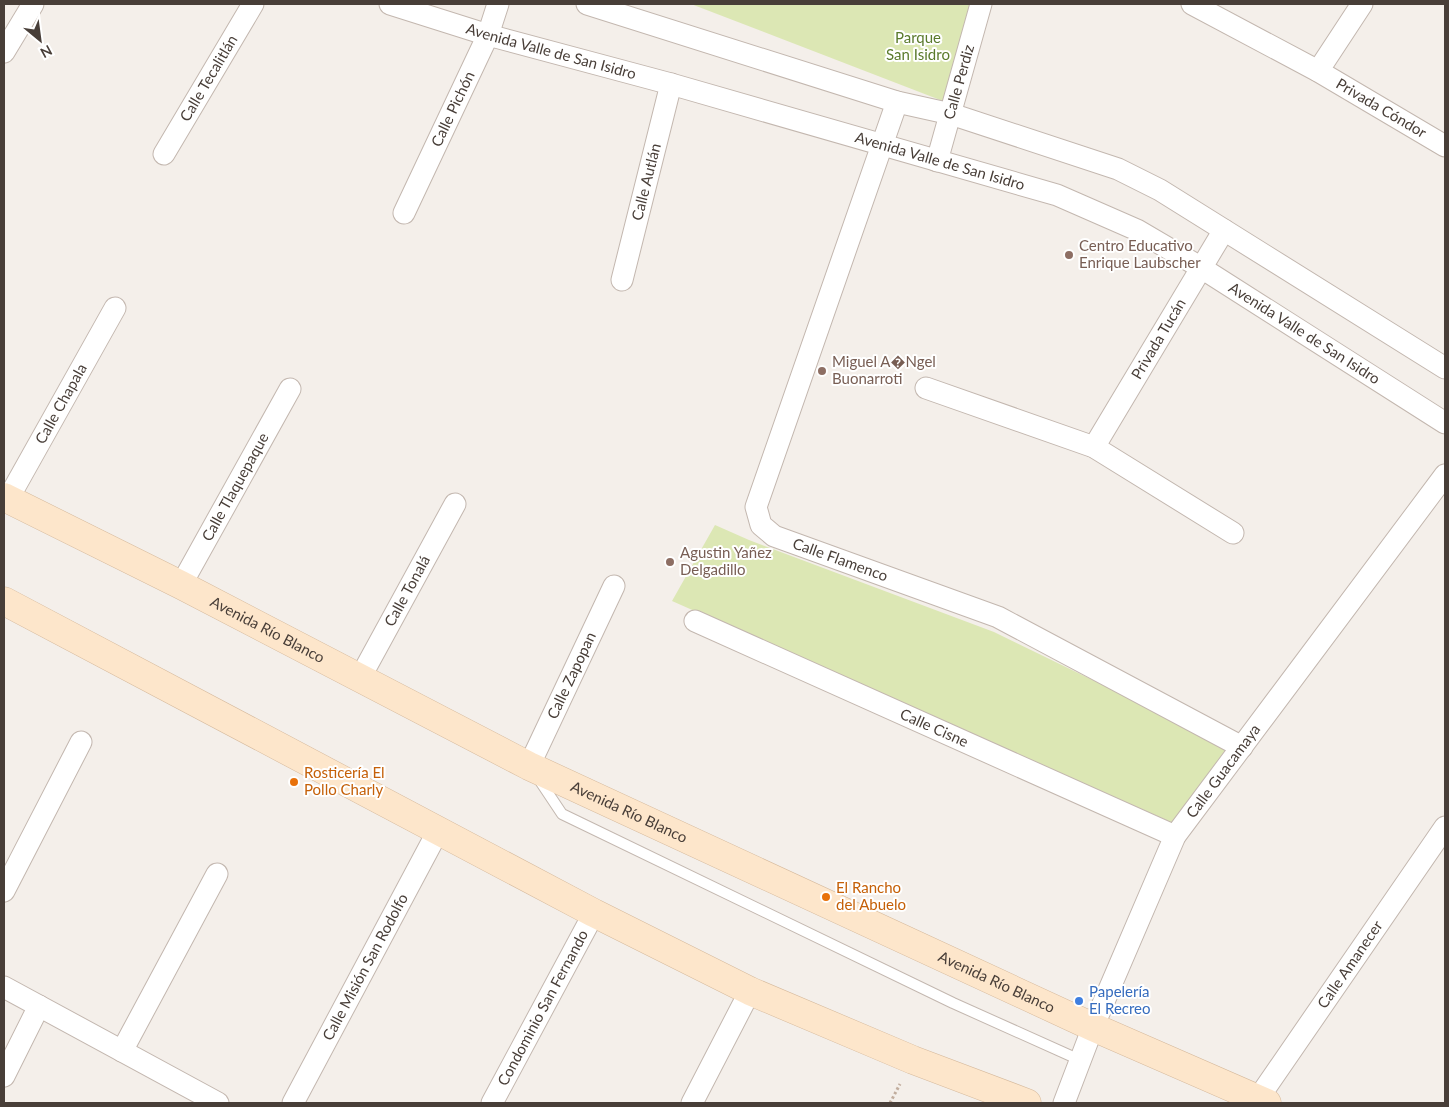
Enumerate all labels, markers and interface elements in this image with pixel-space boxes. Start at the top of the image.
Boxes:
north arrow [15,15,65,65]
street label: Avenida Valle de San Isidro [464,19,638,82]
park label: Parque San Isidro [886,28,950,63]
street label: Calle Tecalitlán [175,31,241,124]
text: N [38,42,55,62]
street label: Calle Perdiz [939,42,977,121]
street label: Calle Pichón [427,68,478,149]
street label: Privada Cóndor [1333,74,1431,141]
street label: Avenida Valle de San Isidro [853,127,1027,193]
street label: Calle Autlán [627,141,664,222]
place label: Centro Educativo Enrique Laubscher [1079,236,1201,271]
marker: Centro Educativo Enrique Laubscher [1063,249,1075,261]
street label: Avenida Valle de San Isidro [1226,278,1384,387]
street label: Privada Tucán [1127,295,1189,382]
place label: Miguel A�Ngel Buonarroti [832,352,936,387]
street label: Calle Chapala [31,360,90,447]
marker: Miguel A�Ngel Buonarroti [816,365,828,377]
street label: Calle Tlaquepaque [197,429,272,544]
street label: Calle Flamenco [791,534,891,584]
place label: Agustin Yañez Delgadillo [680,543,772,578]
street label: Calle Tonalá [380,552,433,629]
marker: Agustin Yañez Delgadillo [664,556,676,568]
street label: Avenida Río Blanco [208,592,328,666]
street label: Calle Zapopan [543,629,599,721]
street label: Calle Cisne [898,704,971,750]
street label: Calle Guacamaya [1182,720,1263,821]
place label: Rosticería El Pollo Charly [304,763,385,798]
marker: Rosticería El Pollo Charly [288,776,300,788]
street label: Avenida Río Blanco [568,777,690,846]
place label: El Rancho del Abuelo [836,878,906,913]
street label: Calle Misión San Rodolfo [318,890,411,1043]
marker: El Rancho del Abuelo [820,891,832,903]
street label: Calle Amanecer [1313,916,1386,1011]
street label: Condominio San Fernando [493,926,591,1088]
street label: Avenida Río Blanco [936,947,1058,1016]
place label: Papelería El Recreo [1089,982,1151,1017]
marker: Papelería El Recreo [1073,995,1085,1007]

